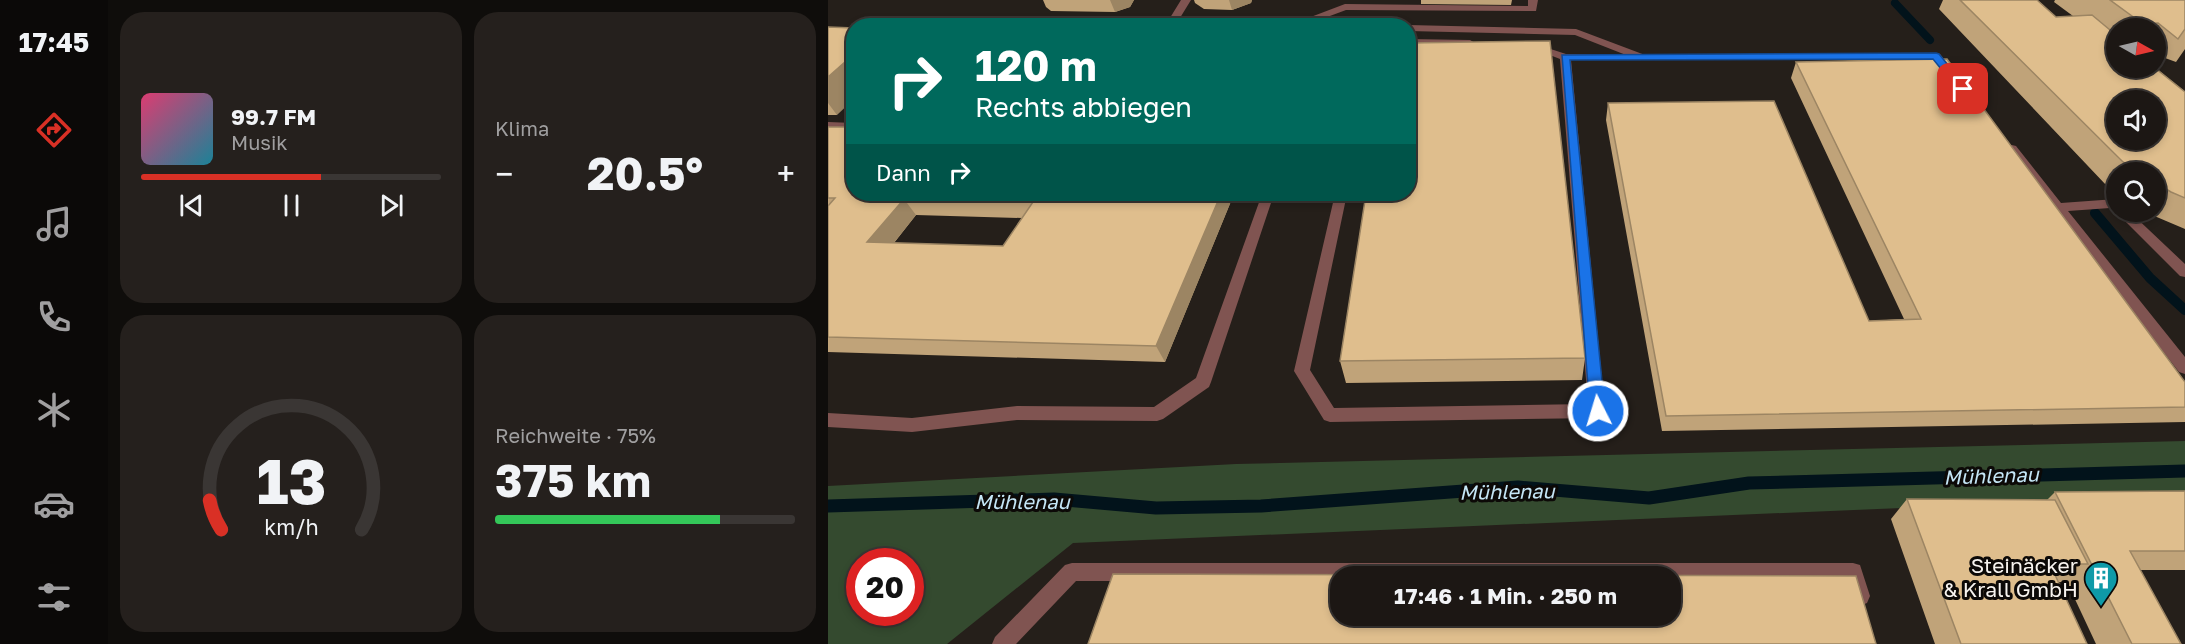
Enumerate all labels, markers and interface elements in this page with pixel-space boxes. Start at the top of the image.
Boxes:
north arrow [2106,18,2166,78]
map controls [2106,18,2166,222]
text: 17:45 [19,26,89,58]
text: 120 m [975,40,1097,90]
icon: right [876,42,954,120]
pin [1937,63,1988,114]
icon: arrive [1946,72,1979,105]
button: sound [2106,90,2166,150]
text: Rechts abbiegen [975,91,1192,123]
text: 99.7 FM [231,103,316,130]
icon: directions [33,109,75,151]
text: Klima [495,116,549,140]
text: Musik [231,130,288,154]
text: 20.5° [587,146,703,200]
text: − [495,154,513,193]
text: + [777,154,795,193]
icon: right [943,156,976,189]
text: Dann [876,159,931,186]
button: search [2106,162,2166,222]
icon: previous [175,189,208,222]
icon: pause [275,189,308,222]
icon: next [375,189,408,222]
icon: music [33,203,75,245]
icon: phone [33,296,75,338]
position arrow [1566,379,1630,443]
icon: climate [33,389,75,431]
text: Reichweite · 75% [495,423,656,447]
text: 13 [256,443,326,518]
text: 375 km [495,453,651,507]
water label: Mühlenau [1943,461,2041,489]
water label: Mühlenau [1459,478,1557,504]
icon: car [33,483,75,525]
water label: Mühlenau [974,489,1071,513]
text: km/h [264,515,318,541]
speed limit sign: 20 [846,548,924,626]
place label: Steinäcker & Krall GmbH [1943,552,2078,602]
building icon: Steinäcker & Krall GmbH [2083,560,2119,607]
icon: filters [33,576,75,618]
text: 17:46 · 1 Min. · 250 m [1394,582,1617,609]

